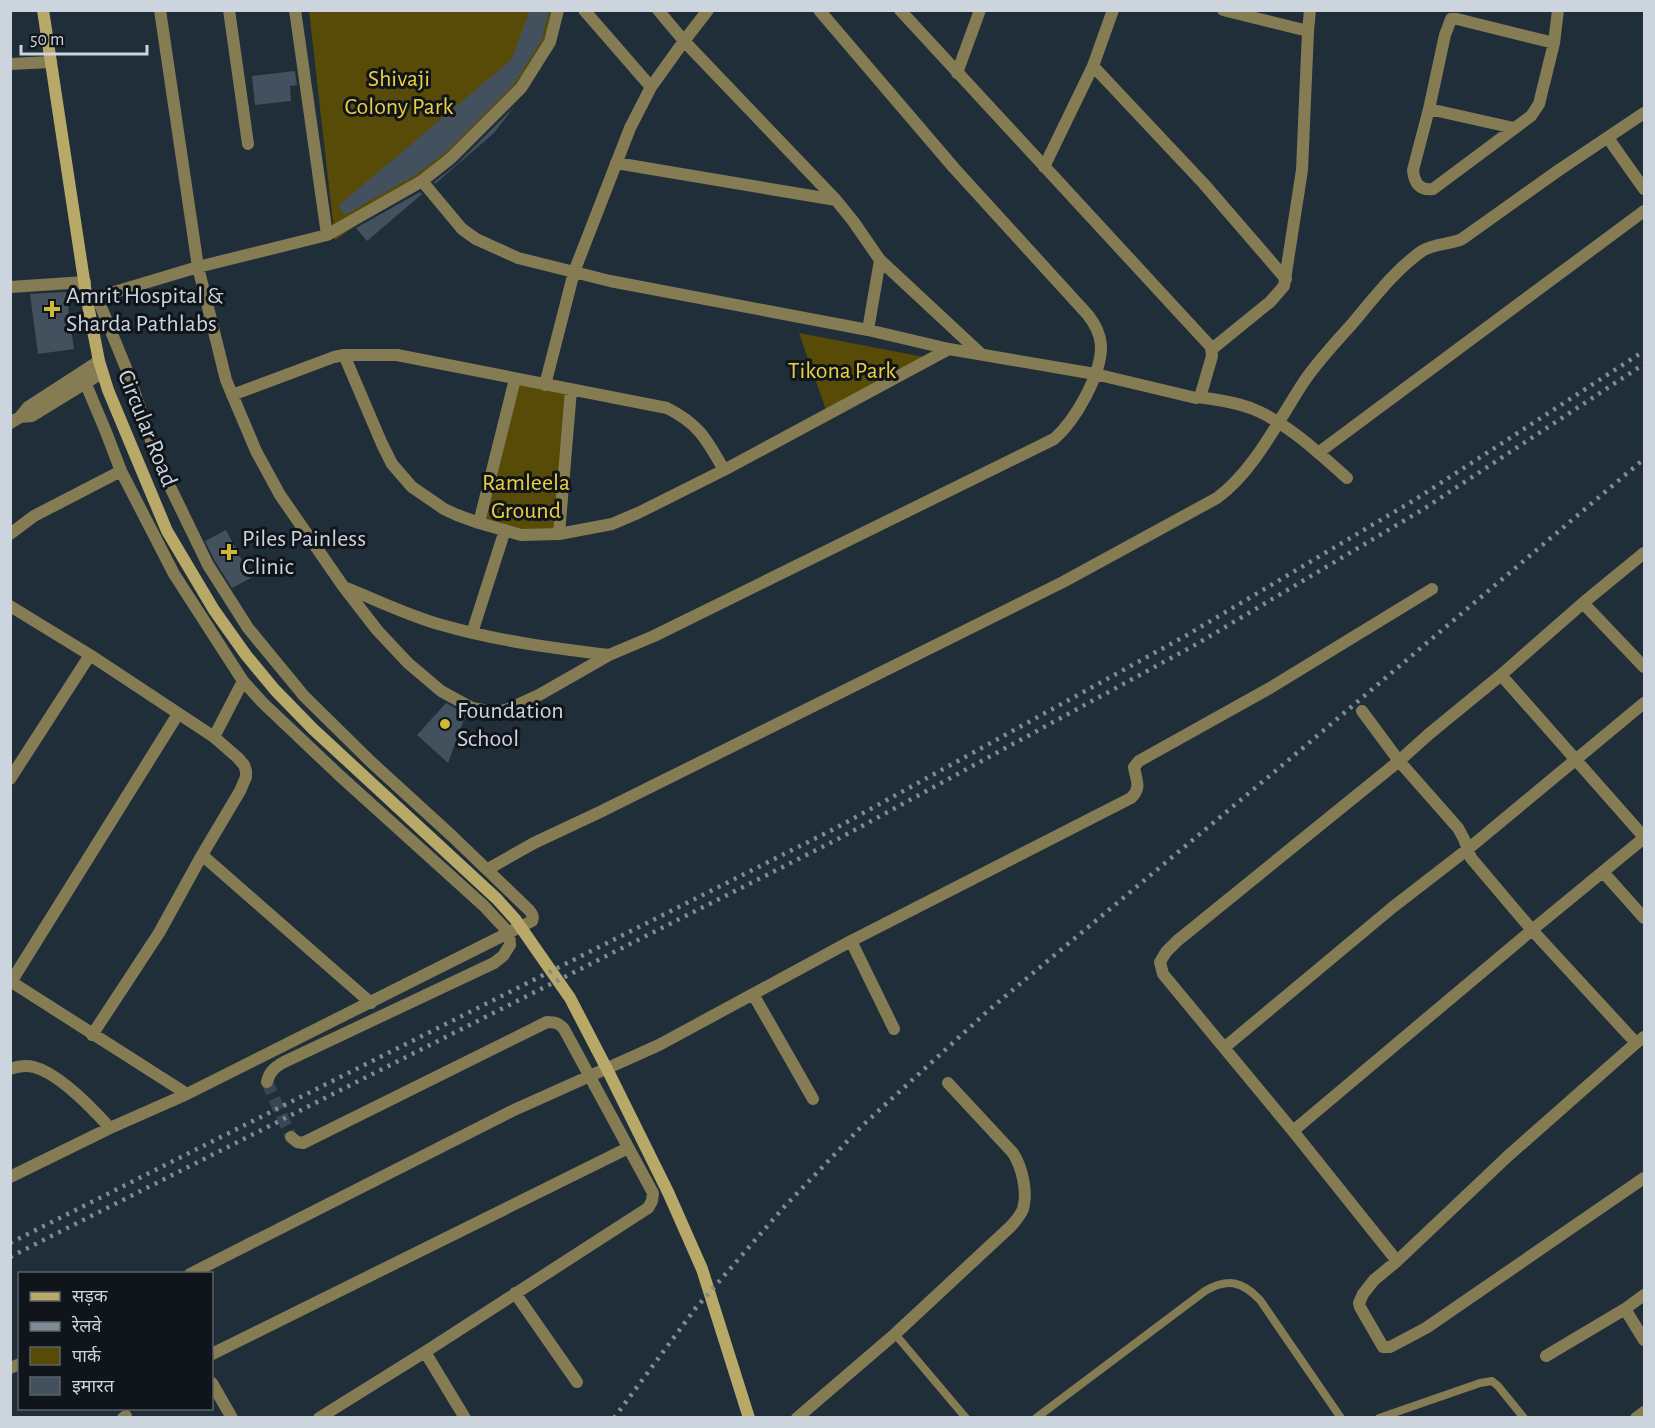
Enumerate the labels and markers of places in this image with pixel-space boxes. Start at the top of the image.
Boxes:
place label: Amrit Hospital & Sharda Pathlabs [66,284,224,336]
marker: Amrit Hospital & Sharda Pathlabs [43,300,61,318]
place label: Piles Painless Clinic [242,527,366,579]
marker: Piles Painless Clinic [220,543,238,561]
place label: Foundation School [457,699,564,751]
marker: Foundation School [438,717,452,731]

